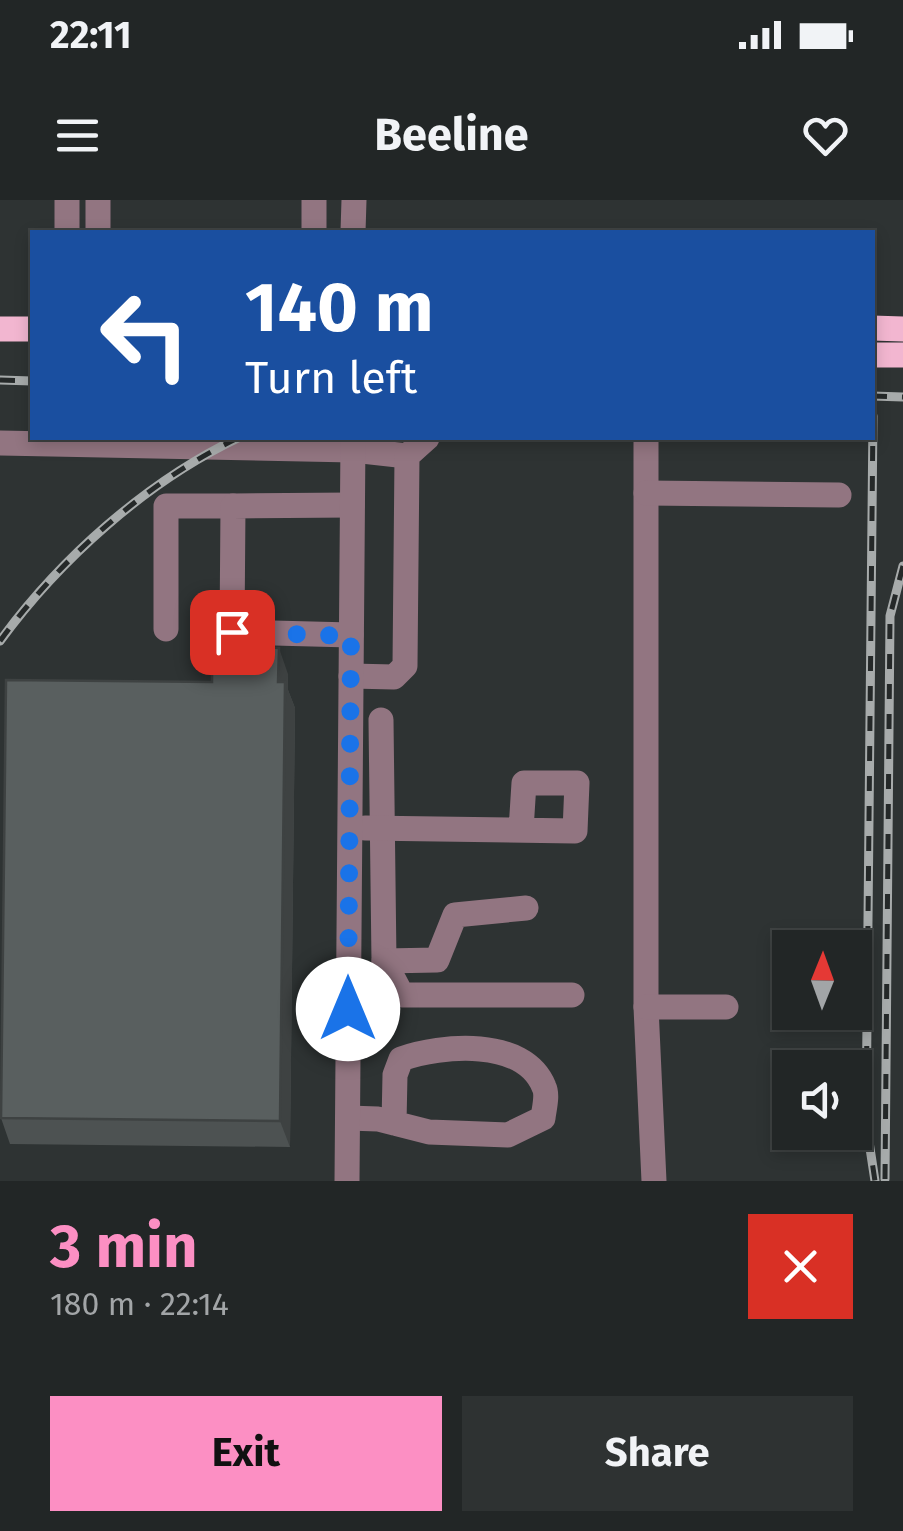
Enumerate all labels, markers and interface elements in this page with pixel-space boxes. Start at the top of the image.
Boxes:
text: 22:11 [50,12,132,58]
icon: menu [50,108,105,163]
text: Beeline [374,108,529,162]
icon: heart [798,108,853,163]
text: 140 m [245,266,434,350]
icon: left [80,270,210,400]
text: Turn left [245,351,417,405]
pin [190,590,275,675]
icon: arrive [205,605,260,660]
north arrow [772,930,872,1030]
map controls [772,930,872,1150]
position arrow [296,957,400,1061]
button: sound [772,1050,872,1150]
text: 3 min [50,1211,198,1283]
button: close [748,1214,853,1319]
text: 180 m · 22:14 [50,1285,229,1323]
button: Exit [50,1396,442,1511]
button: Share [462,1396,853,1511]

